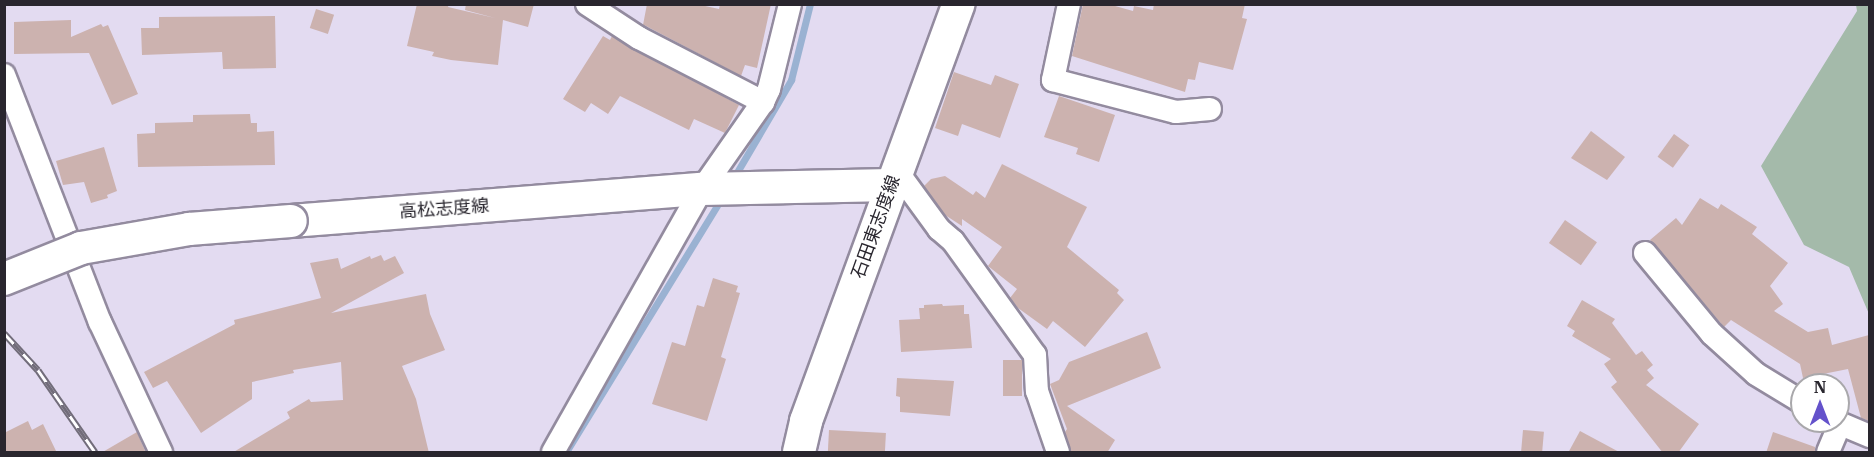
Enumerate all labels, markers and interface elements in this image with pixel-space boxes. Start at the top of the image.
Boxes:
street label: 石田東志度線 [847,173,905,281]
street label: 高松志度線 [398,195,490,223]
north arrow [1790,373,1850,433]
text: N [1814,377,1826,397]

